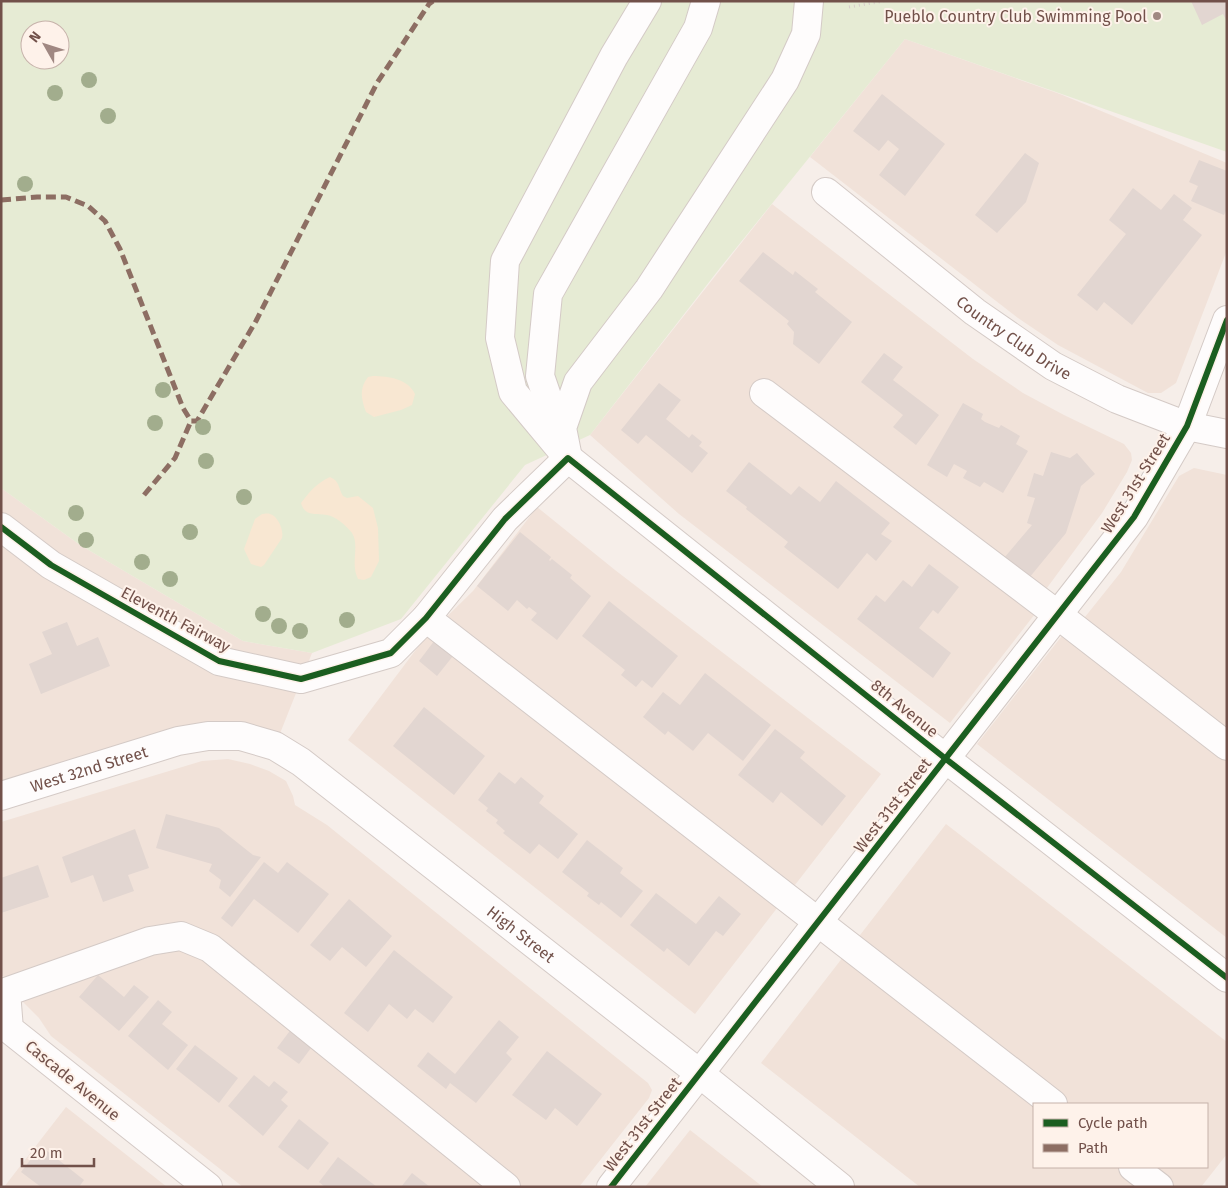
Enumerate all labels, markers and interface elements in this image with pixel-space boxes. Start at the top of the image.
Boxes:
place label: Pueblo Country Club Swimming Pool [884,7,1147,26]
marker: Pueblo Country Club Swimming Pool [1151,10,1163,22]
north arrow [20,20,70,70]
text: N [26,28,45,46]
street label: Country Club Drive [953,292,1074,384]
street label: West 31st Street [1097,429,1174,537]
street label: Eleventh Fairway [118,583,234,656]
street label: 8th Avenue [867,675,942,741]
street label: West 32nd Street [28,742,150,796]
street label: West 31st Street [850,754,935,856]
street label: High Street [483,902,559,967]
street label: Cascade Avenue [21,1036,124,1124]
street label: West 31st Street [600,1073,685,1175]
legend [1033,1103,1208,1168]
text: Cycle path [1078,1114,1148,1132]
scale bar [22,1136,95,1168]
text: Path [1078,1139,1108,1157]
text: 20 m [30,1144,63,1162]

